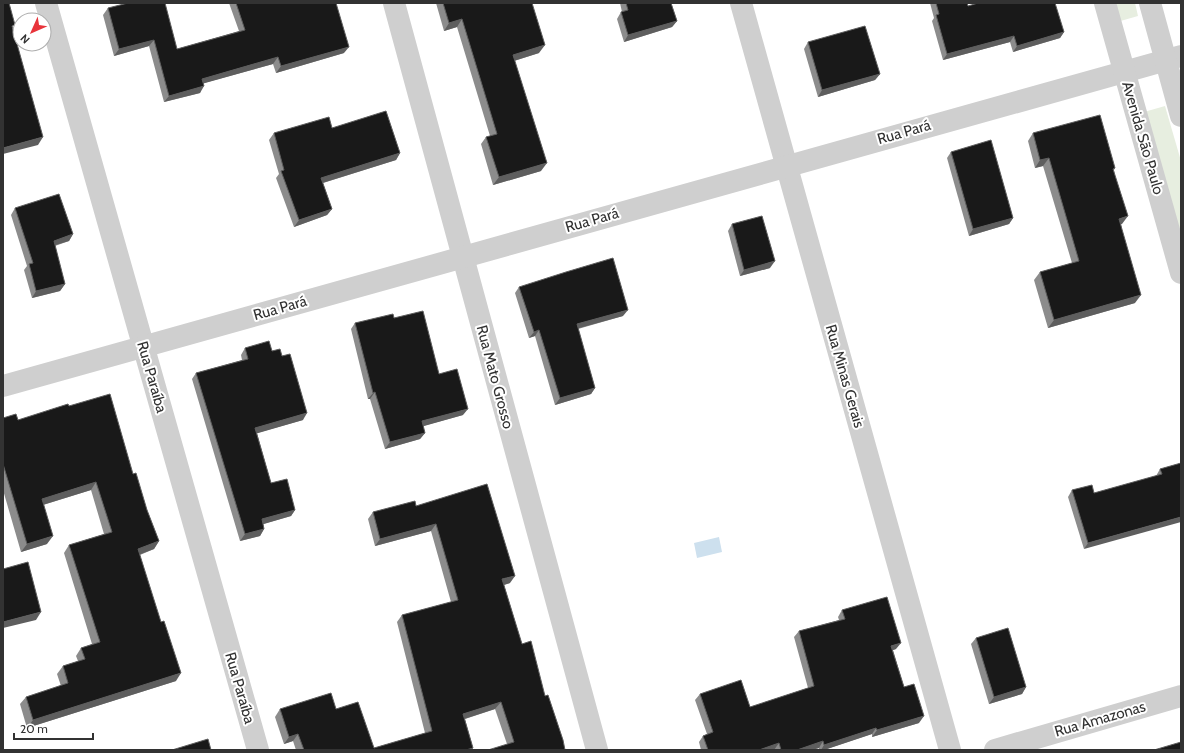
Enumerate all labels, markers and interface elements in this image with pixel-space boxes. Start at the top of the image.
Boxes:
north arrow [12,12,52,52]
text: N [17,31,33,47]
street label: Avenida São Paulo [1118,79,1168,197]
street label: Rua Pará [875,116,934,148]
street label: Rua Pará [563,204,622,236]
street label: Rua Pará [251,292,310,324]
street label: Rua Minas Gerais [822,322,868,430]
street label: Rua Mato Grosso [473,323,517,431]
street label: Rua Paraíba [133,339,171,416]
street label: Rua Paraíba [221,650,259,727]
street label: Rua Amazonas [1052,697,1148,741]
scale bar [14,715,93,741]
text: 20 m [20,721,48,736]

